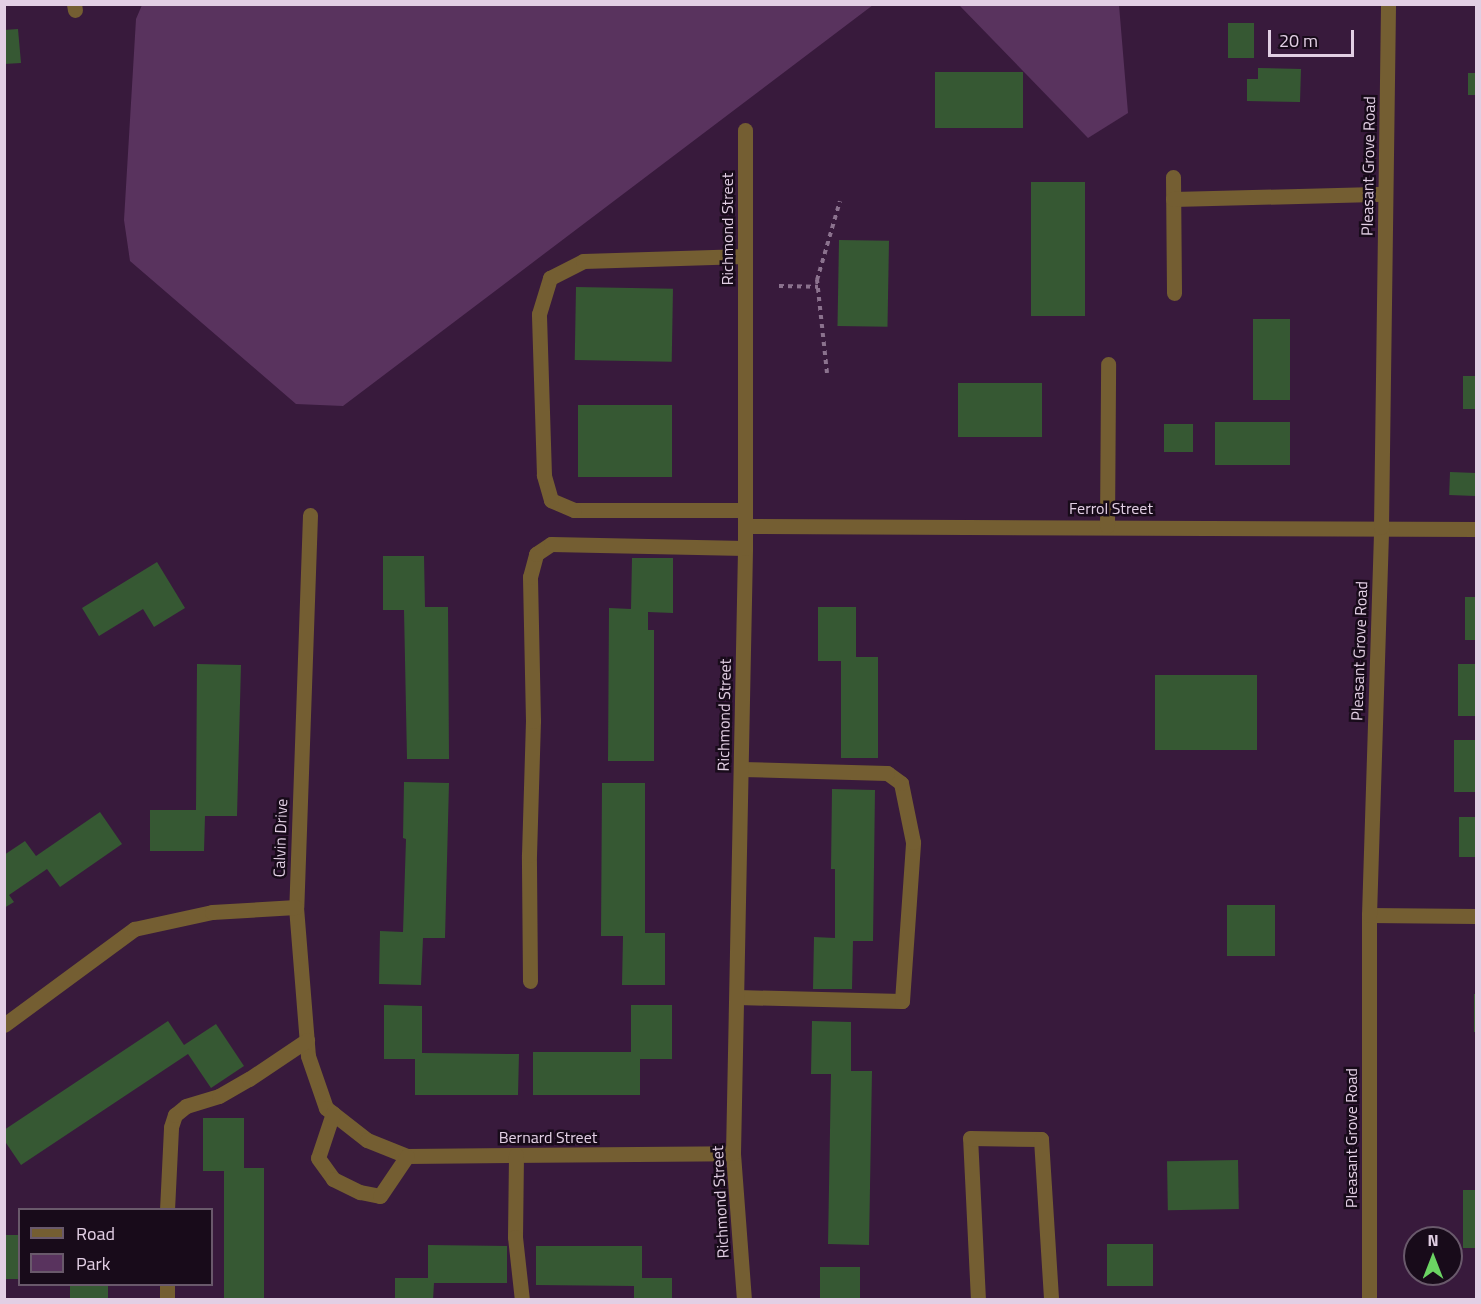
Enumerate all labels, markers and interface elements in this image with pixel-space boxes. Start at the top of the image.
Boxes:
scale bar [1271,18,1356,56]
text: 20 m [1279,27,1318,54]
street label: Pleasant Grove Road [1357,96,1379,236]
street label: Richmond Street [717,173,737,285]
street label: Ferrol Street [1069,498,1153,518]
street label: Pleasant Grove Road [1347,581,1371,721]
street label: Richmond Street [713,659,735,771]
street label: Calvin Drive [269,798,291,878]
street label: Pleasant Grove Road [1341,1068,1361,1208]
street label: Bernard Street [499,1127,597,1147]
street label: Richmond Street [707,1145,733,1259]
legend [18,1208,213,1286]
text: Road [76,1220,115,1247]
north arrow [1403,1226,1463,1286]
text: N [1427,1228,1439,1252]
text: Park [76,1250,110,1277]

